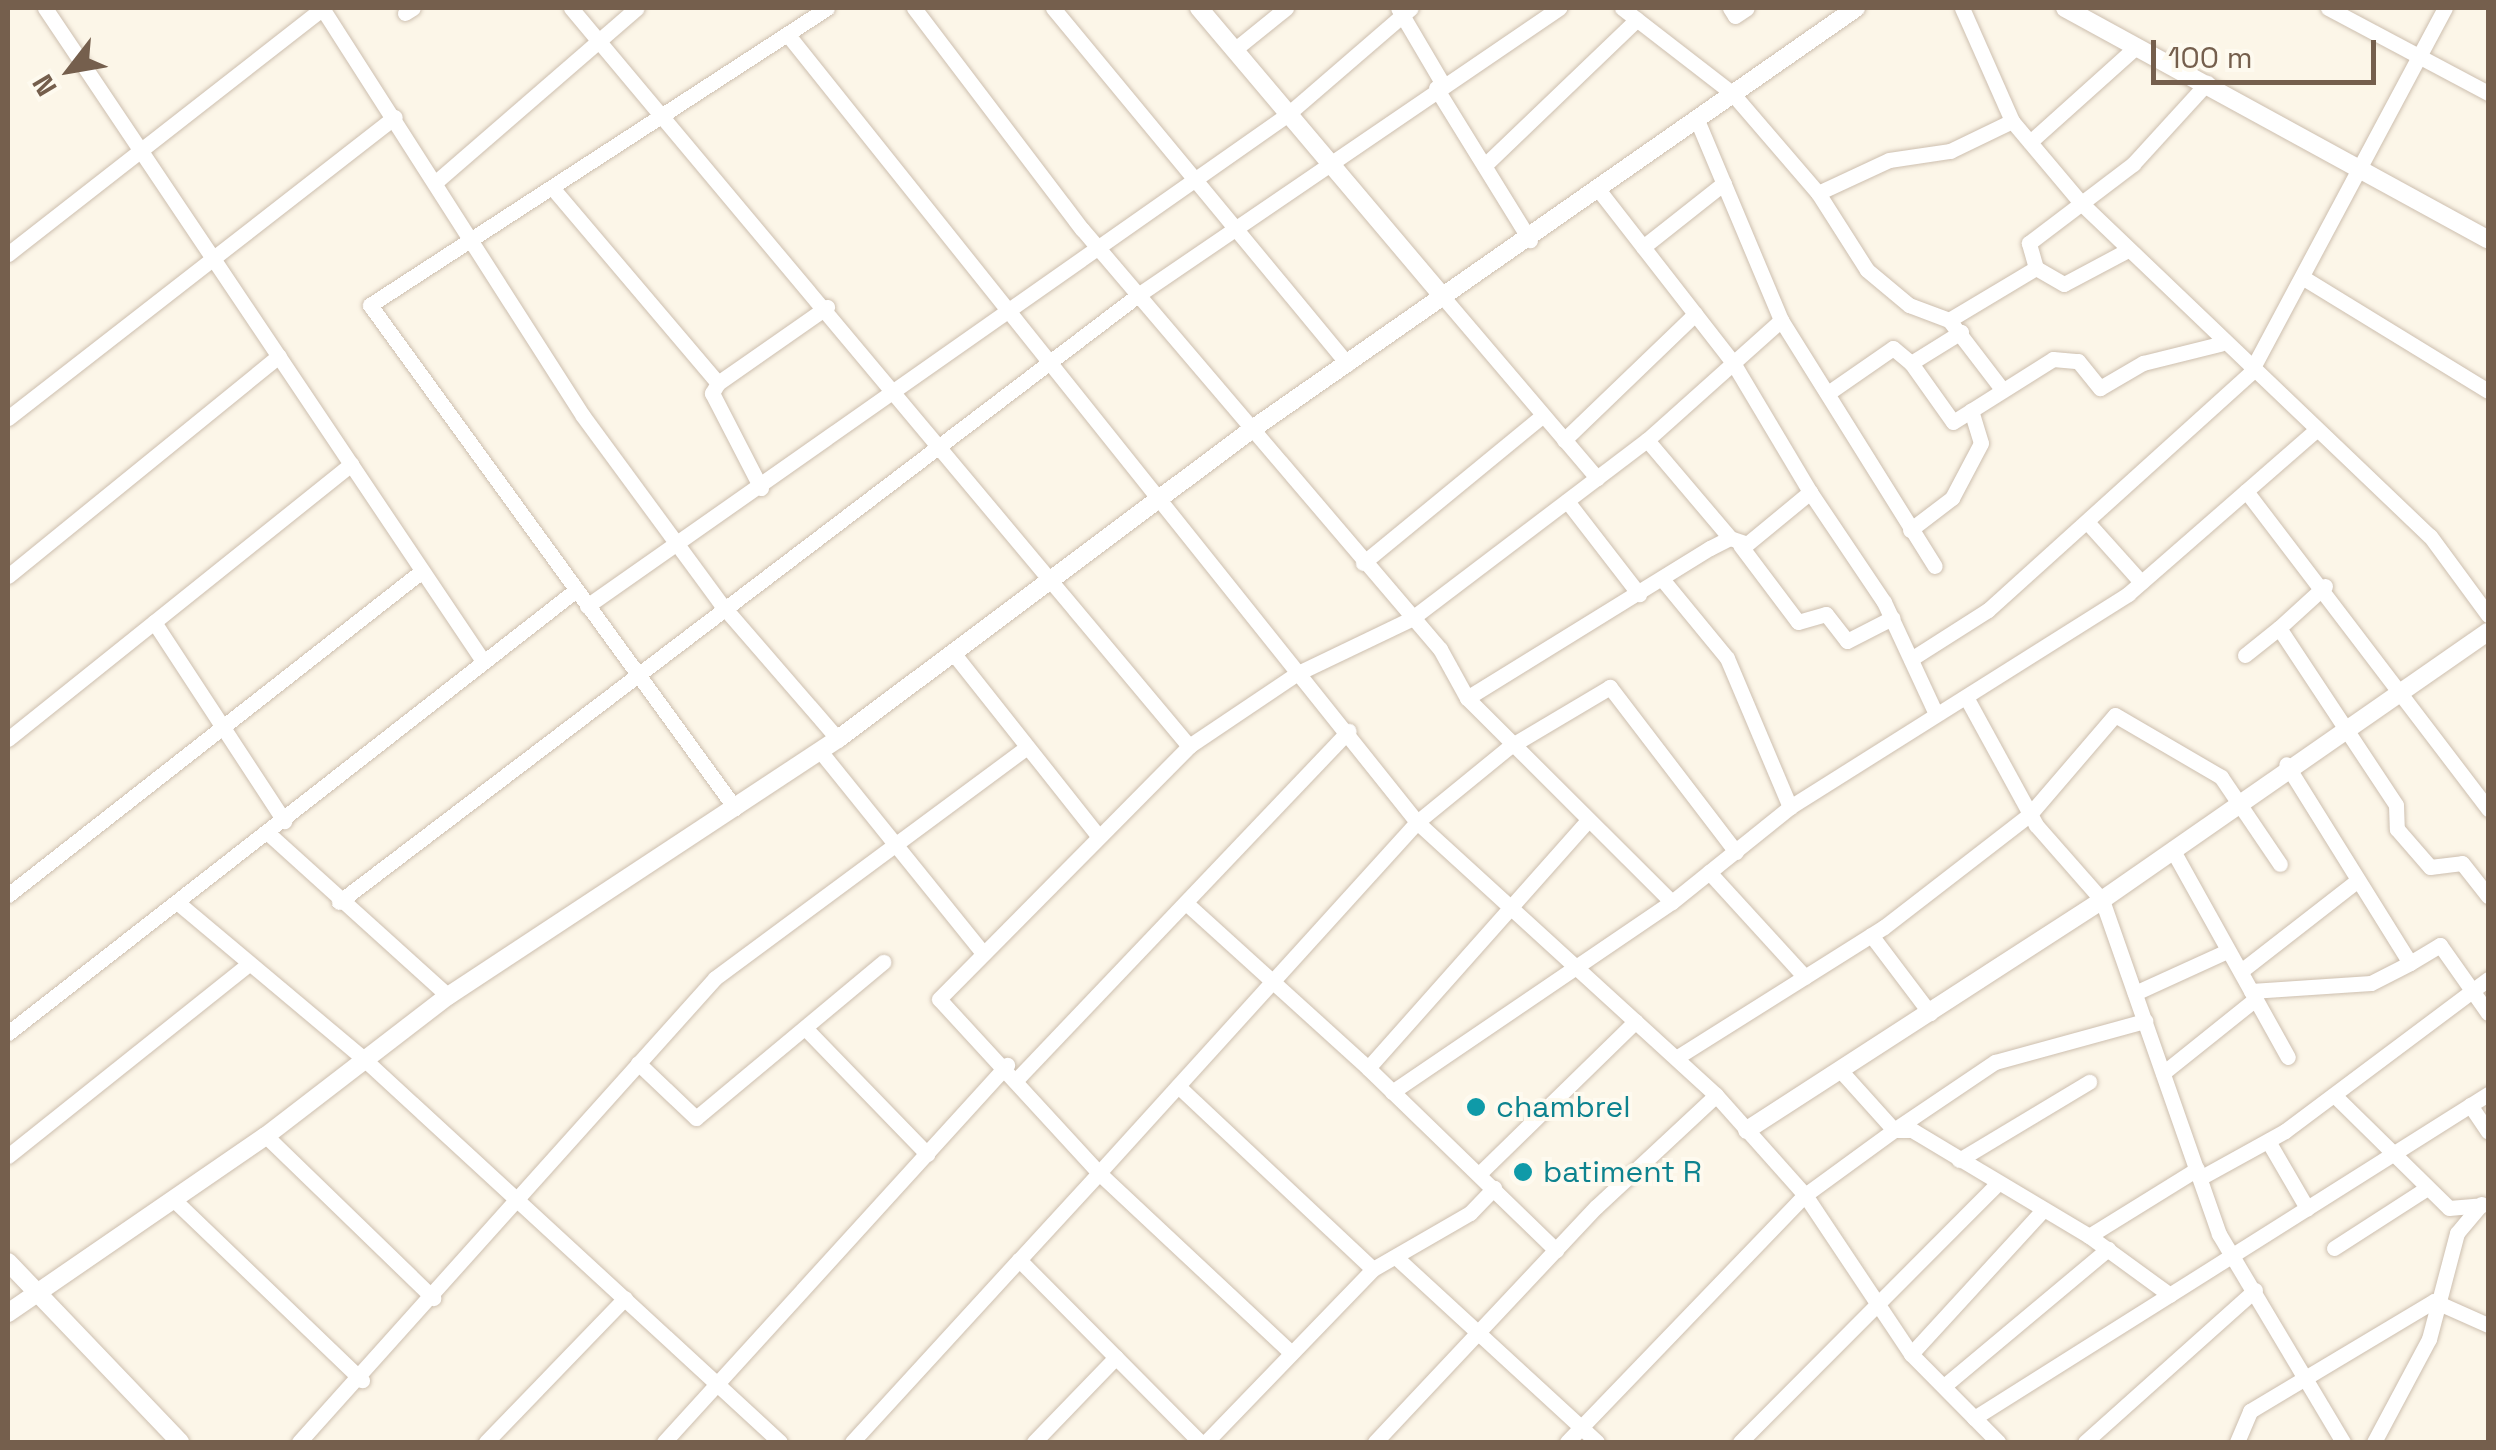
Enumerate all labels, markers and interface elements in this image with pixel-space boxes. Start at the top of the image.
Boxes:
north arrow [20,20,120,120]
scale bar [2156,20,2381,82]
text: 100 m [2168,38,2253,77]
text: N [24,68,65,103]
place label: chambrel [1496,1089,1631,1125]
marker: chambrel [1465,1096,1487,1118]
place label: batiment R [1543,1154,1702,1190]
marker: batiment R [1512,1161,1534,1183]

